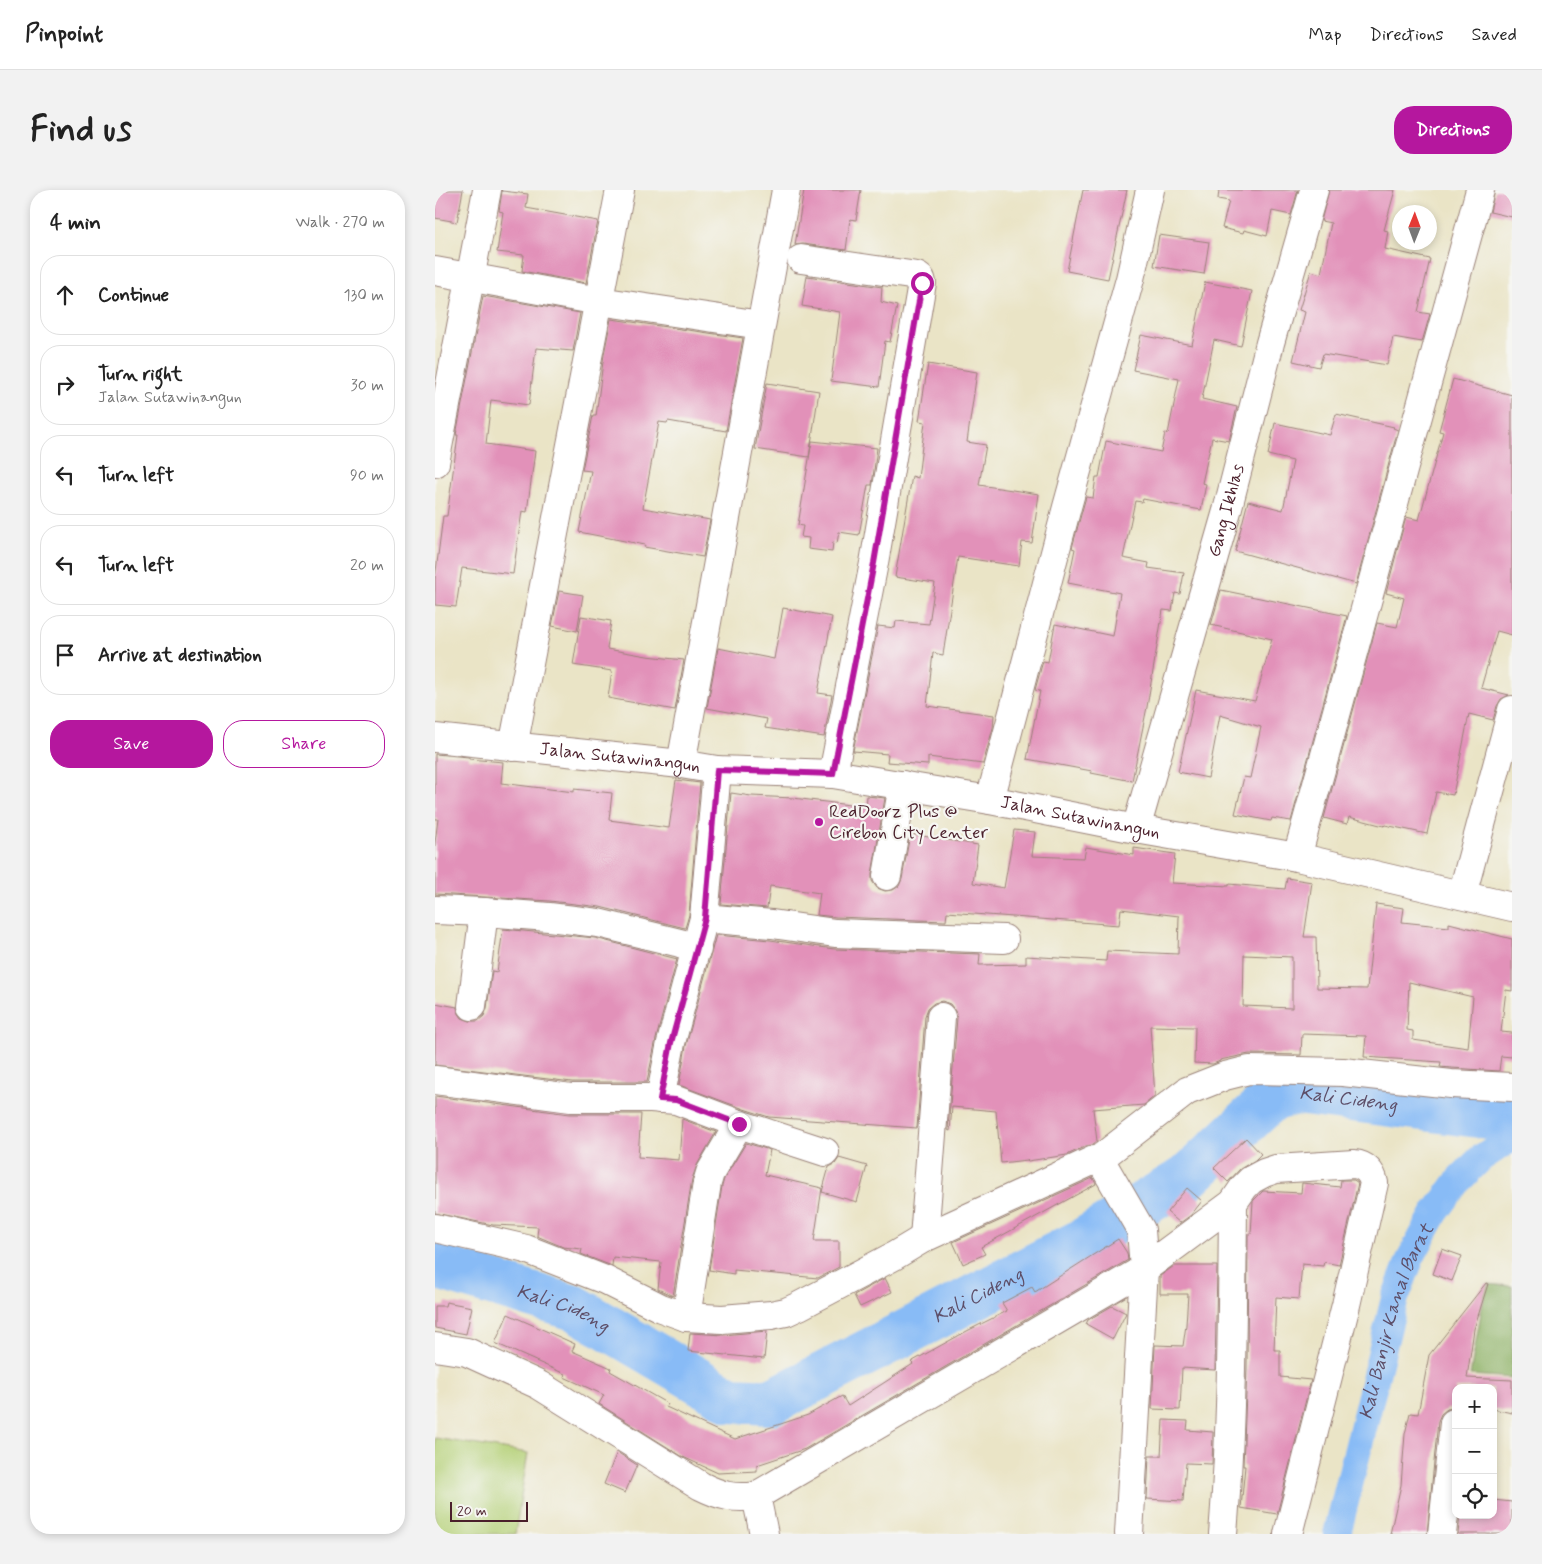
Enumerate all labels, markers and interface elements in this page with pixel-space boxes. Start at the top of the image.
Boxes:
text: Pinpoint [25,19,103,50]
text: Map [1309,23,1342,47]
text: Directions [1370,23,1444,47]
text: Saved [1472,23,1517,47]
button: Directions [1394,106,1512,154]
text: Find us [30,107,132,153]
north arrow [1392,205,1437,250]
text: 4 min [50,209,101,237]
text: Walk · 270 m [296,212,385,233]
route start [911,272,934,295]
icon: ahead [51,281,79,309]
text: Continue [98,283,169,308]
text: 130 m [343,285,384,306]
text: Turn right [98,362,182,387]
icon: right [51,371,79,399]
text: 30 m [351,375,384,396]
text: Jalan Sutawinangun [98,387,242,408]
icon: left [51,461,79,489]
street label: Gang Ikhlas [1202,461,1251,560]
text: Turn left [98,463,174,488]
text: 90 m [350,465,384,486]
icon: left [51,551,79,579]
text: Turn left [98,553,174,578]
text: 20 m [350,555,384,576]
icon: arrive [51,641,79,669]
text: Arrive at destination [98,643,262,668]
button: Save [50,720,213,768]
button: Share [223,720,385,768]
street label: Jalan Sutawinangun [538,737,702,779]
street label: Jalan Sutawinangun [998,790,1162,845]
place label: RedDoorz Plus @ Cirebon City Center [829,800,988,845]
marker: RedDoorz Plus @ Cirebon City Center [813,816,825,828]
water label: Kali Cideng [1298,1080,1400,1117]
route end [728,1113,751,1136]
water label: Kali Banjir Kanal Barat [1353,1218,1440,1422]
water label: Kali Cideng [928,1261,1028,1329]
water label: Kali Cideng [514,1279,615,1339]
map controls [1452,1384,1497,1519]
button: + [1452,1384,1497,1429]
button: − [1452,1429,1497,1474]
button: locate [1452,1474,1497,1519]
scale bar [450,1499,527,1522]
text: 20 m [457,1502,487,1520]

